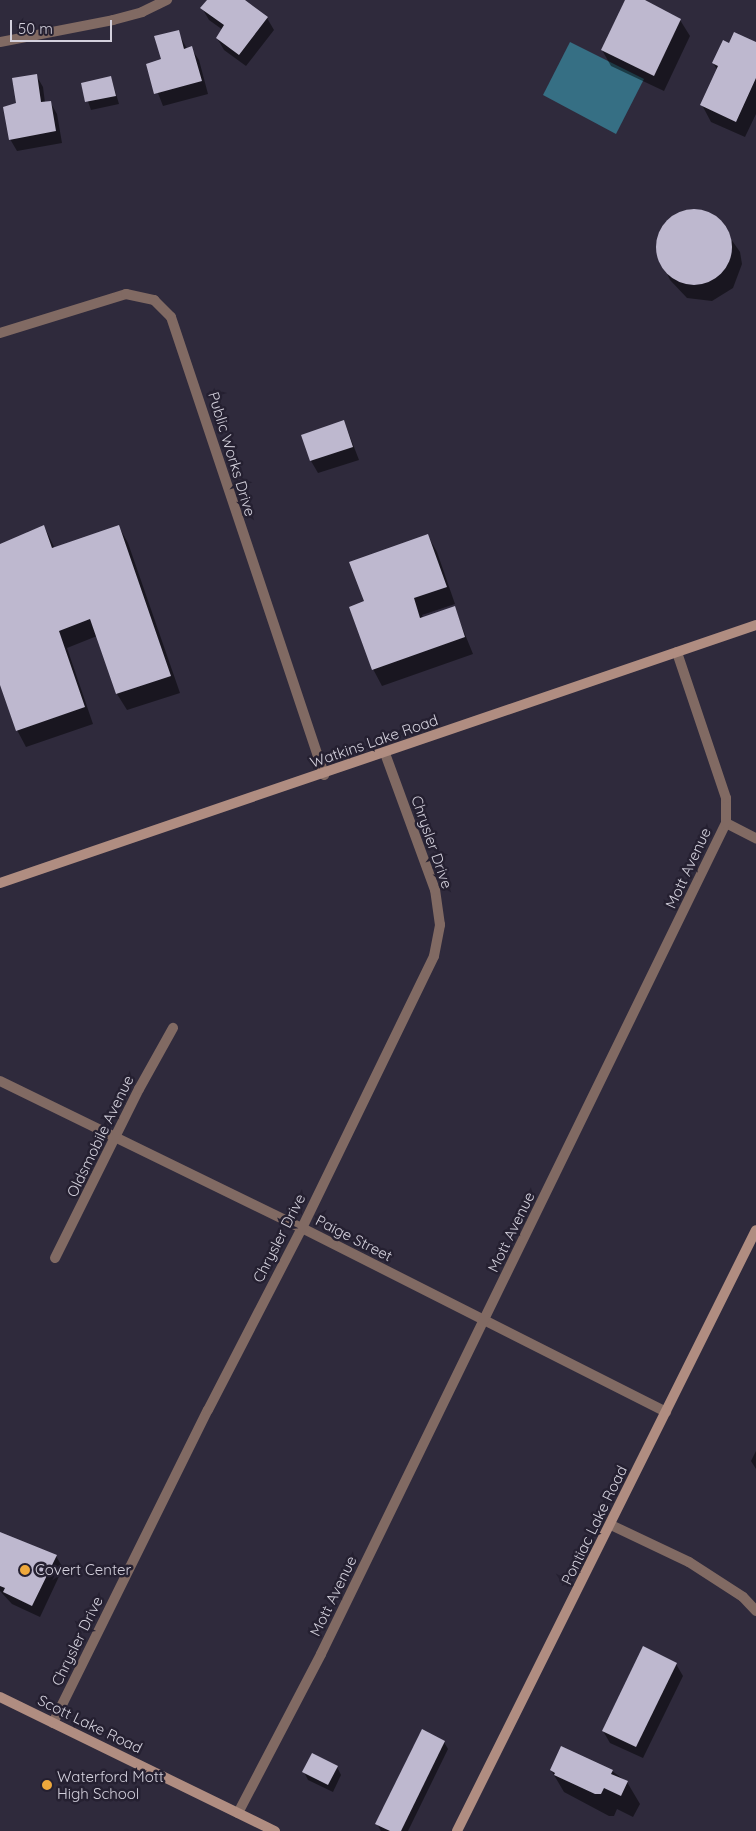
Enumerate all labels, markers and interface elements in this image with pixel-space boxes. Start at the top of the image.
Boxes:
scale bar [12,10,115,42]
text: 50 m [18,19,53,38]
street label: Public Works Drive [204,390,260,518]
street label: Watkins Lake Road [308,711,440,771]
street label: Chrysler Drive [408,793,456,891]
street label: Mott Avenue [661,825,715,911]
street label: Oldsmobile Avenue [63,1072,137,1200]
street label: Mott Avenue [484,1189,538,1275]
street label: Chrysler Drive [249,1191,309,1285]
street label: Paige Street [313,1211,395,1265]
street label: Pontiac Lake Road [557,1462,631,1588]
street label: Mott Avenue [306,1553,360,1639]
place label: Covert Center [35,1561,131,1579]
marker: Covert Center [19,1564,31,1576]
street label: Chrysler Drive [48,1593,106,1689]
street label: Scott Lake Road [35,1691,145,1757]
place label: Waterford Mott High School [57,1767,164,1802]
marker: Waterford Mott High School [41,1779,53,1791]

